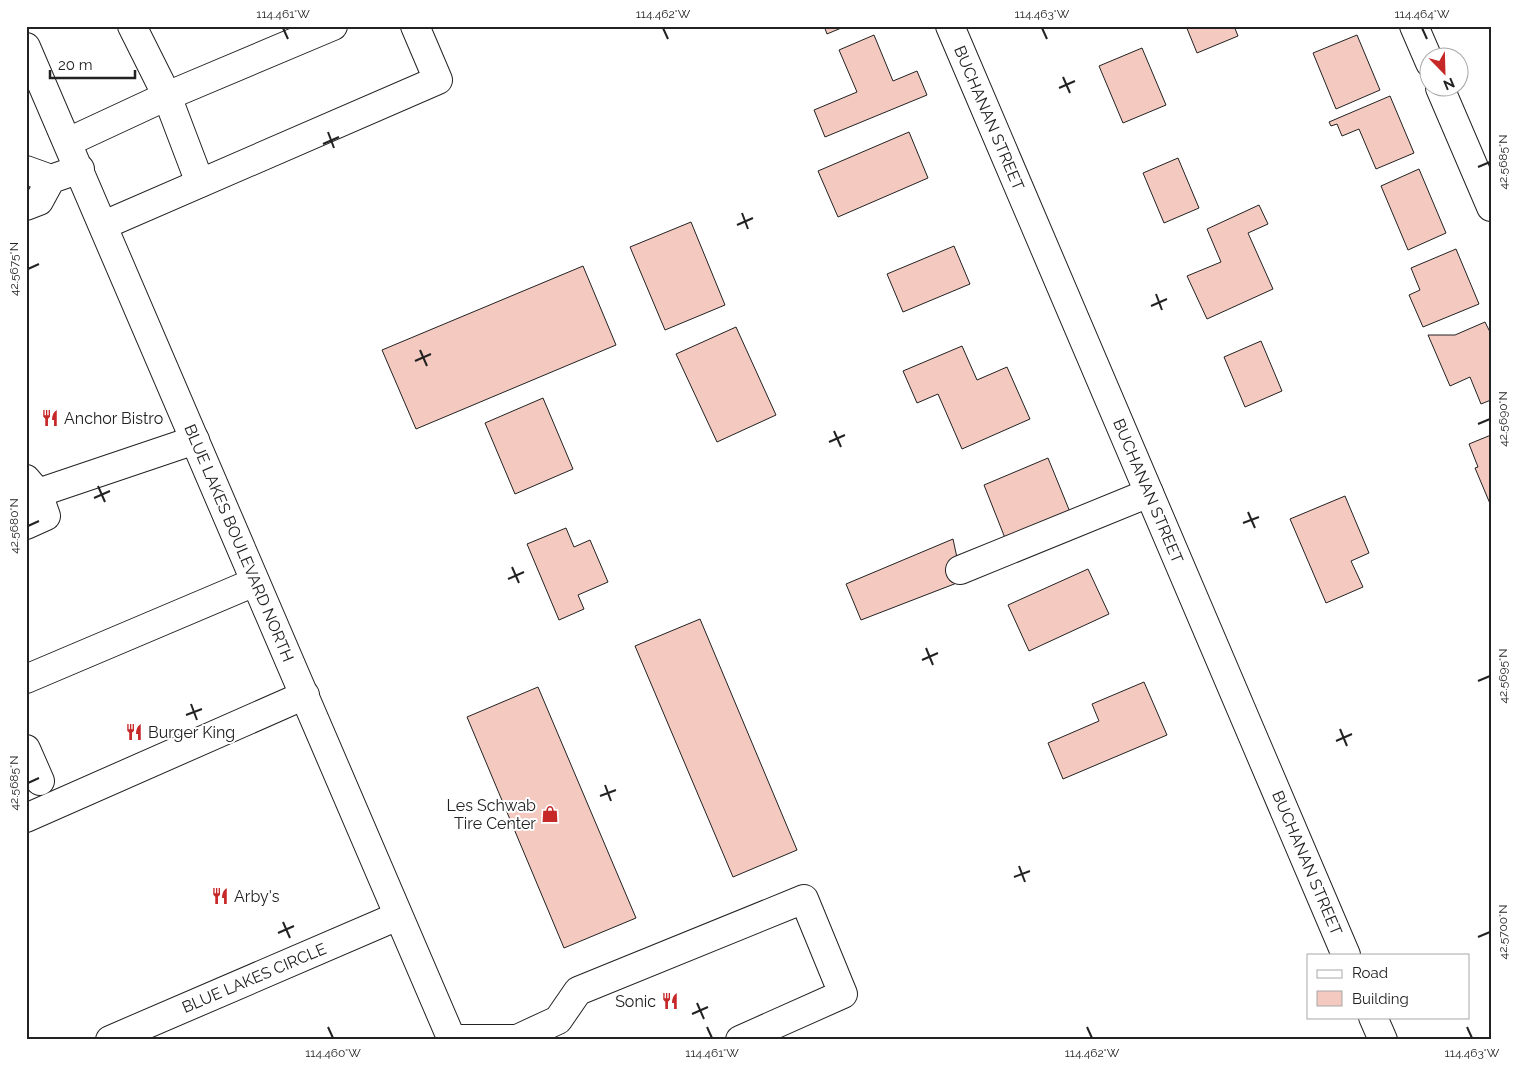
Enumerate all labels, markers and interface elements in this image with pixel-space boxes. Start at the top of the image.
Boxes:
text: 114.461°W [256,7,310,21]
text: 114.462°W [636,7,691,21]
text: 114.463°W [1015,7,1070,21]
text: 114.464°W [1394,7,1450,21]
street label: BUCHANAN STREET [950,43,1028,193]
scale bar [50,48,135,80]
north arrow [1420,48,1470,98]
text: 20 m [58,56,93,74]
text: N [1441,75,1457,93]
text: 42.5685°N [1496,135,1510,189]
text: 42.5675°N [7,242,21,296]
text: 42.5690°N [1496,391,1510,447]
restaurant icon: Anchor Bistro [40,408,60,428]
place label: Anchor Bistro [64,409,163,428]
street label: BUCHANAN STREET [1109,416,1187,566]
street label: BLUE LAKES BOULEVARD NORTH [180,421,298,665]
text: 42.5680°N [7,498,21,554]
text: 42.5695°N [1496,649,1510,703]
restaurant icon: Burger King [124,722,144,742]
place label: Burger King [148,723,235,742]
text: 42.5685°N [7,756,21,810]
street label: BUCHANAN STREET [1268,788,1346,938]
place label: Les Schwab Tire Center [447,796,536,833]
shop icon: Les Schwab Tire Center [540,804,560,824]
restaurant icon: Arby's [210,886,230,906]
place label: Arby's [234,887,280,906]
text: 42.5700°N [1496,905,1510,959]
street label: BLUE LAKES CIRCLE [179,939,329,1017]
legend [1307,954,1470,1018]
text: Road [1352,964,1388,982]
text: Building [1352,990,1409,1008]
restaurant icon: Sonic [660,991,680,1011]
place label: Sonic [615,992,656,1011]
text: 114.460°W [305,1046,361,1060]
text: 114.461°W [685,1046,739,1060]
text: 114.462°W [1065,1046,1120,1060]
text: 114.463°W [1445,1046,1500,1060]

